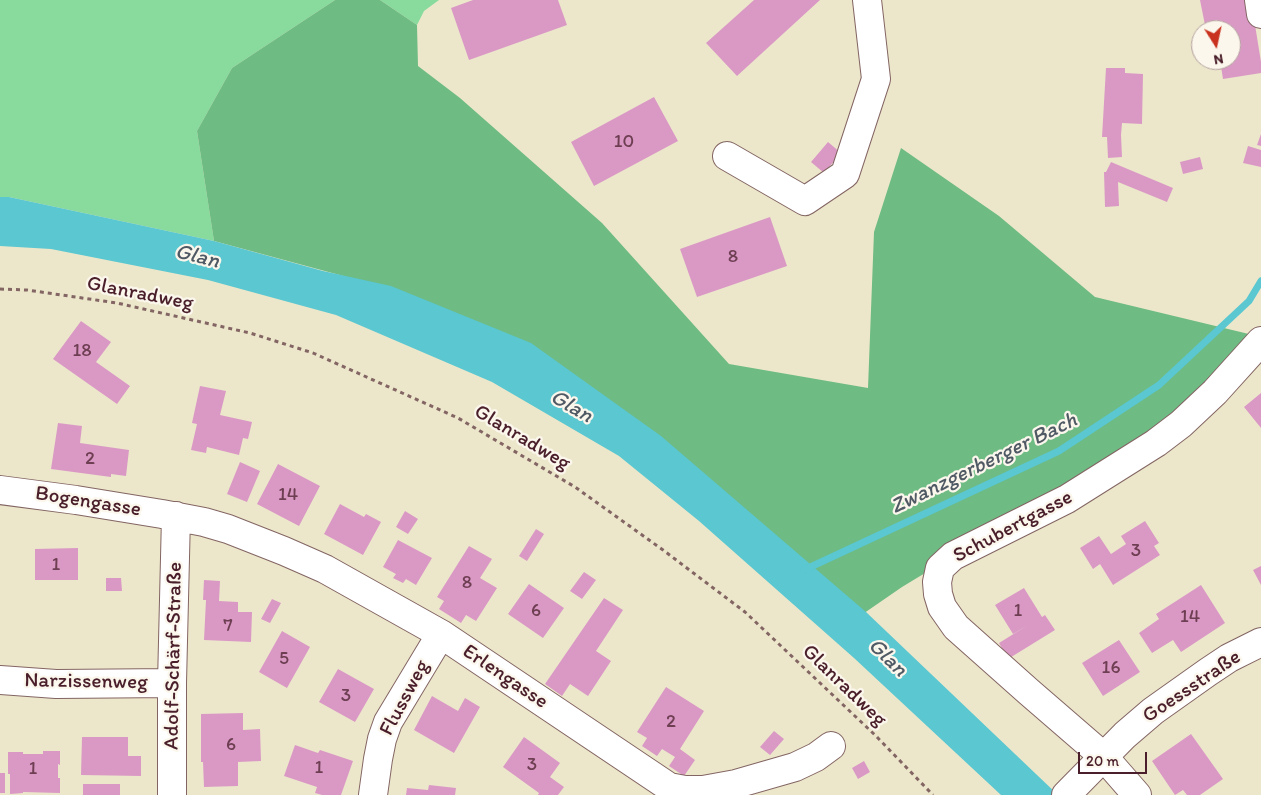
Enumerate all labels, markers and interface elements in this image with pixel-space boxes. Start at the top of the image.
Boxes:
north arrow [1191,20,1241,70]
text: N [1212,50,1225,68]
house number: 10 [614,131,634,153]
water label: Glan [172,239,222,275]
house number: 8 [728,246,738,268]
street label: Glanradweg [85,271,195,317]
house number: 18 [72,340,92,362]
water label: Glan [545,384,597,430]
street label: Glanradweg [469,399,575,477]
water label: Zwanzgerberger Bach [886,407,1082,521]
house number: 2 [85,448,95,470]
street label: Bogengasse [33,481,143,523]
house number: 14 [278,484,298,506]
street label: Schubertgasse [949,485,1077,569]
house number: 3 [1131,540,1141,562]
house number: 1 [52,554,60,576]
street label: Adolf-Schärf-Straße [160,562,188,750]
house number: 8 [462,572,472,594]
house number: 6 [531,600,541,622]
house number: 1 [1014,600,1022,622]
house number: 14 [1180,606,1200,628]
house number: 7 [223,615,233,637]
water label: Glan [862,633,912,683]
street label: Erlengasse [457,639,553,715]
street label: Glanradweg [796,639,892,733]
street label: Goessstraße [1138,645,1246,729]
house number: 5 [279,648,289,670]
street label: Flussweg [375,656,435,740]
house number: 16 [1102,657,1120,679]
street label: Narzissenweg [24,668,148,696]
house number: 3 [341,685,351,707]
house number: 2 [666,711,676,733]
house number: 6 [226,734,236,756]
scale bar [1081,742,1150,774]
text: 20 m [1086,752,1119,770]
house number: 3 [527,754,537,776]
house number: 1 [315,757,323,779]
house number: 1 [29,758,37,780]

